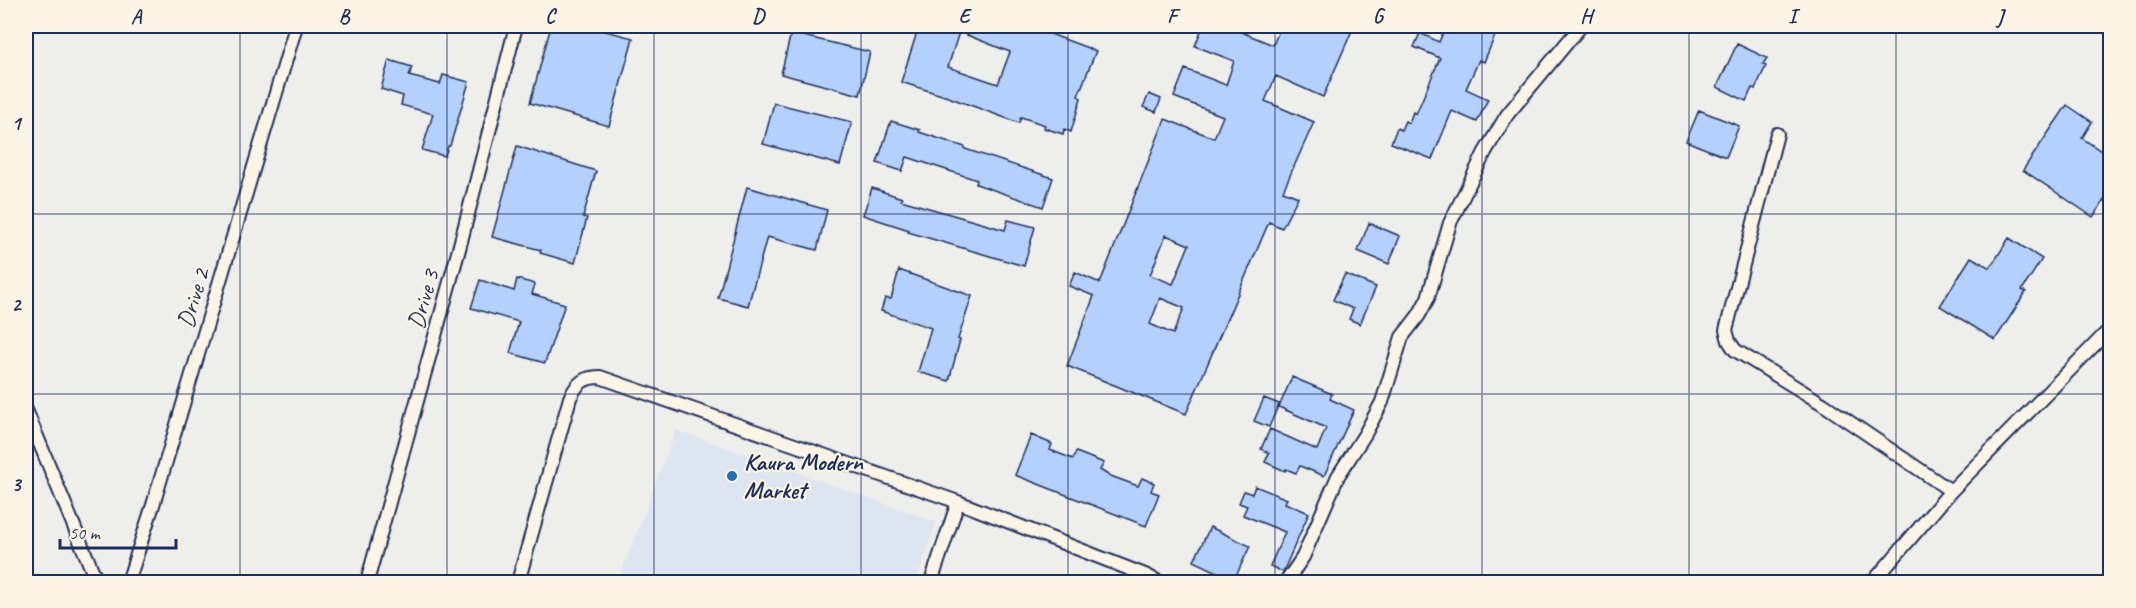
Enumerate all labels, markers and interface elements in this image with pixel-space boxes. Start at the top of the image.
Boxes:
text: A [131,4,143,29]
text: B [339,4,351,29]
text: C [545,4,557,29]
text: D [752,4,766,29]
text: E [959,4,973,29]
text: F [1167,4,1181,29]
text: G [1373,4,1386,29]
text: H [1580,4,1595,29]
text: I [1788,4,1801,29]
text: J [1995,4,2007,29]
text: 1 [12,111,23,136]
street label: Drive 2 [170,263,217,331]
street label: Drive 3 [400,264,446,332]
text: 2 [12,292,23,317]
place label: Kaura Modern Market [744,447,864,505]
marker: Kaura Modern Market [725,469,739,483]
text: 3 [12,472,23,497]
scale bar [60,512,176,550]
text: 50 m [69,522,102,544]

